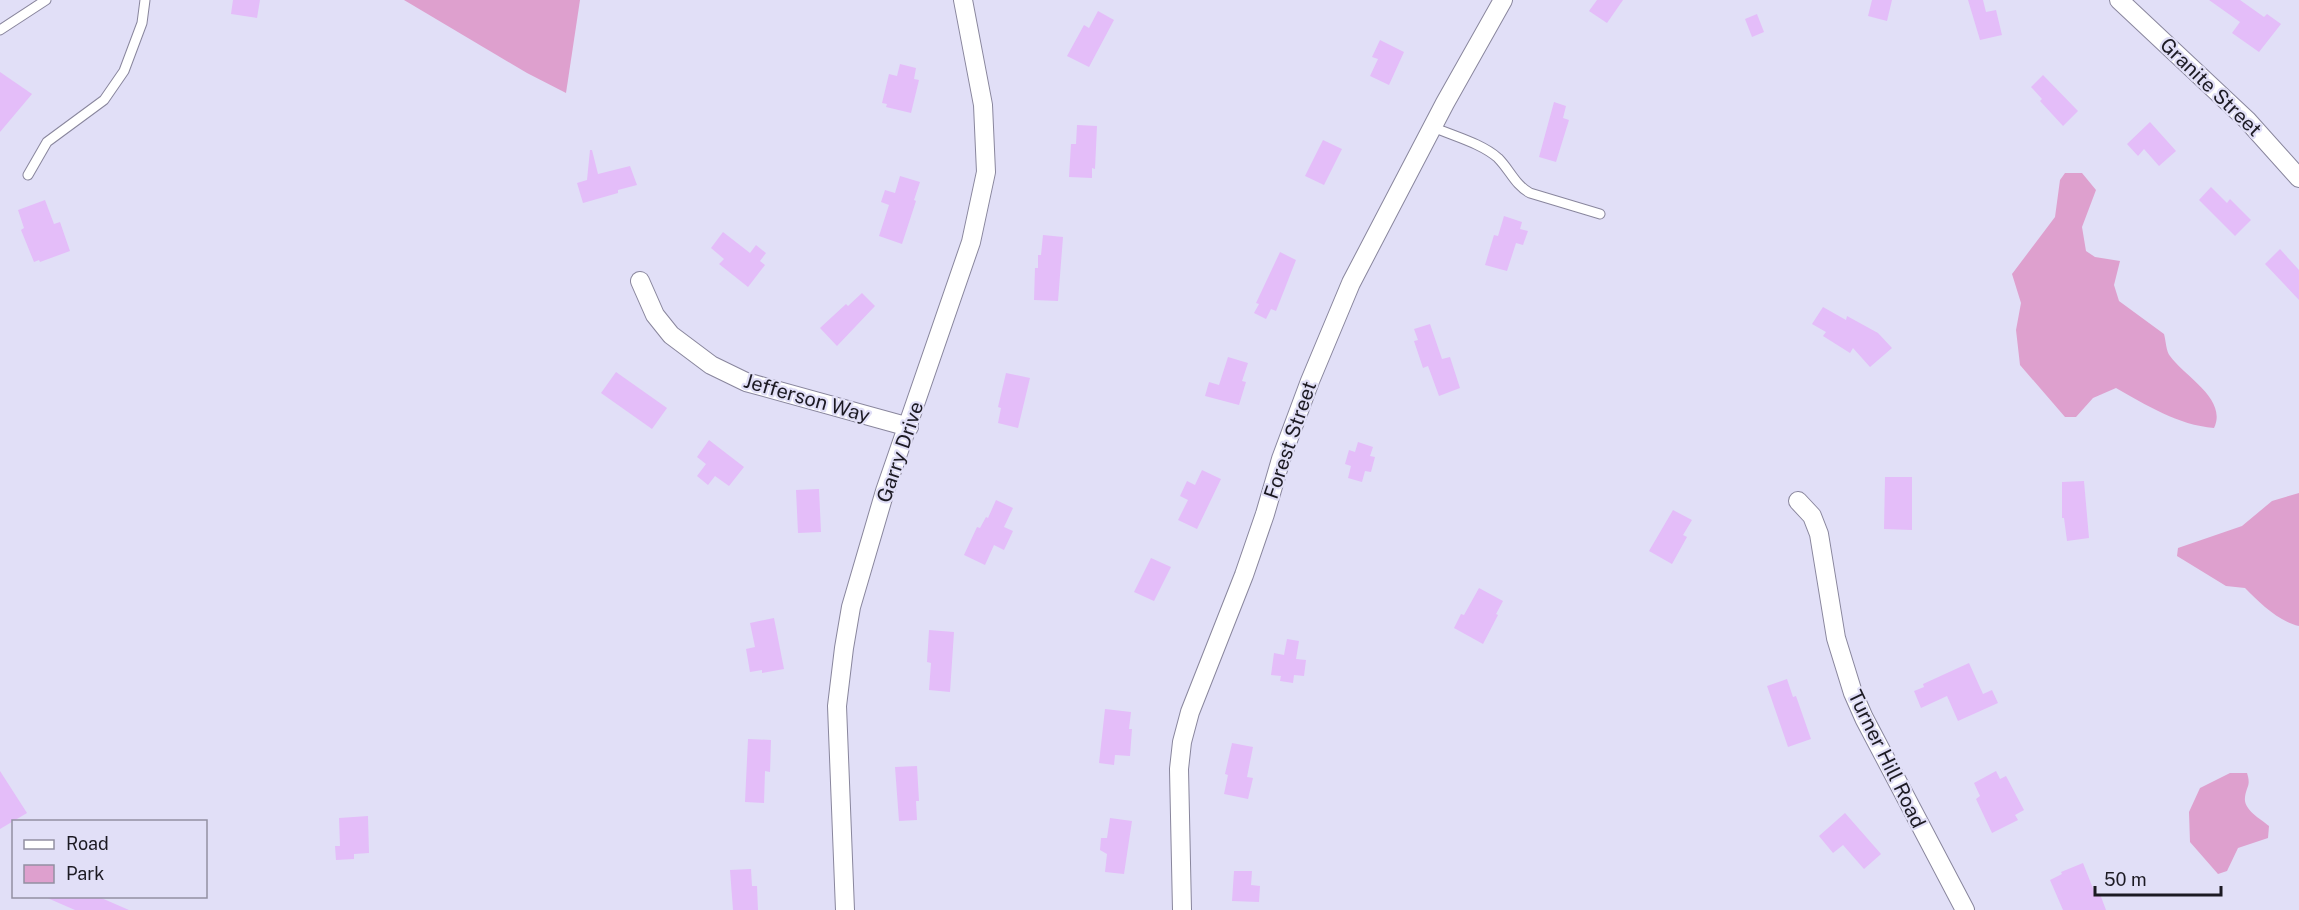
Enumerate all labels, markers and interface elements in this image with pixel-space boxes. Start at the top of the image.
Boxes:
street label: Granite Street [2155,33,2267,141]
street label: Jefferson Way [741,369,873,428]
street label: Forest Street [1259,378,1321,502]
street label: Garry Drive [872,398,928,506]
street label: Turner Hill Road [1843,686,1931,832]
legend [12,820,207,898]
text: Road [66,833,109,854]
scale bar [2095,859,2221,897]
text: Park [66,863,104,884]
text: 50 m [2104,869,2147,890]

